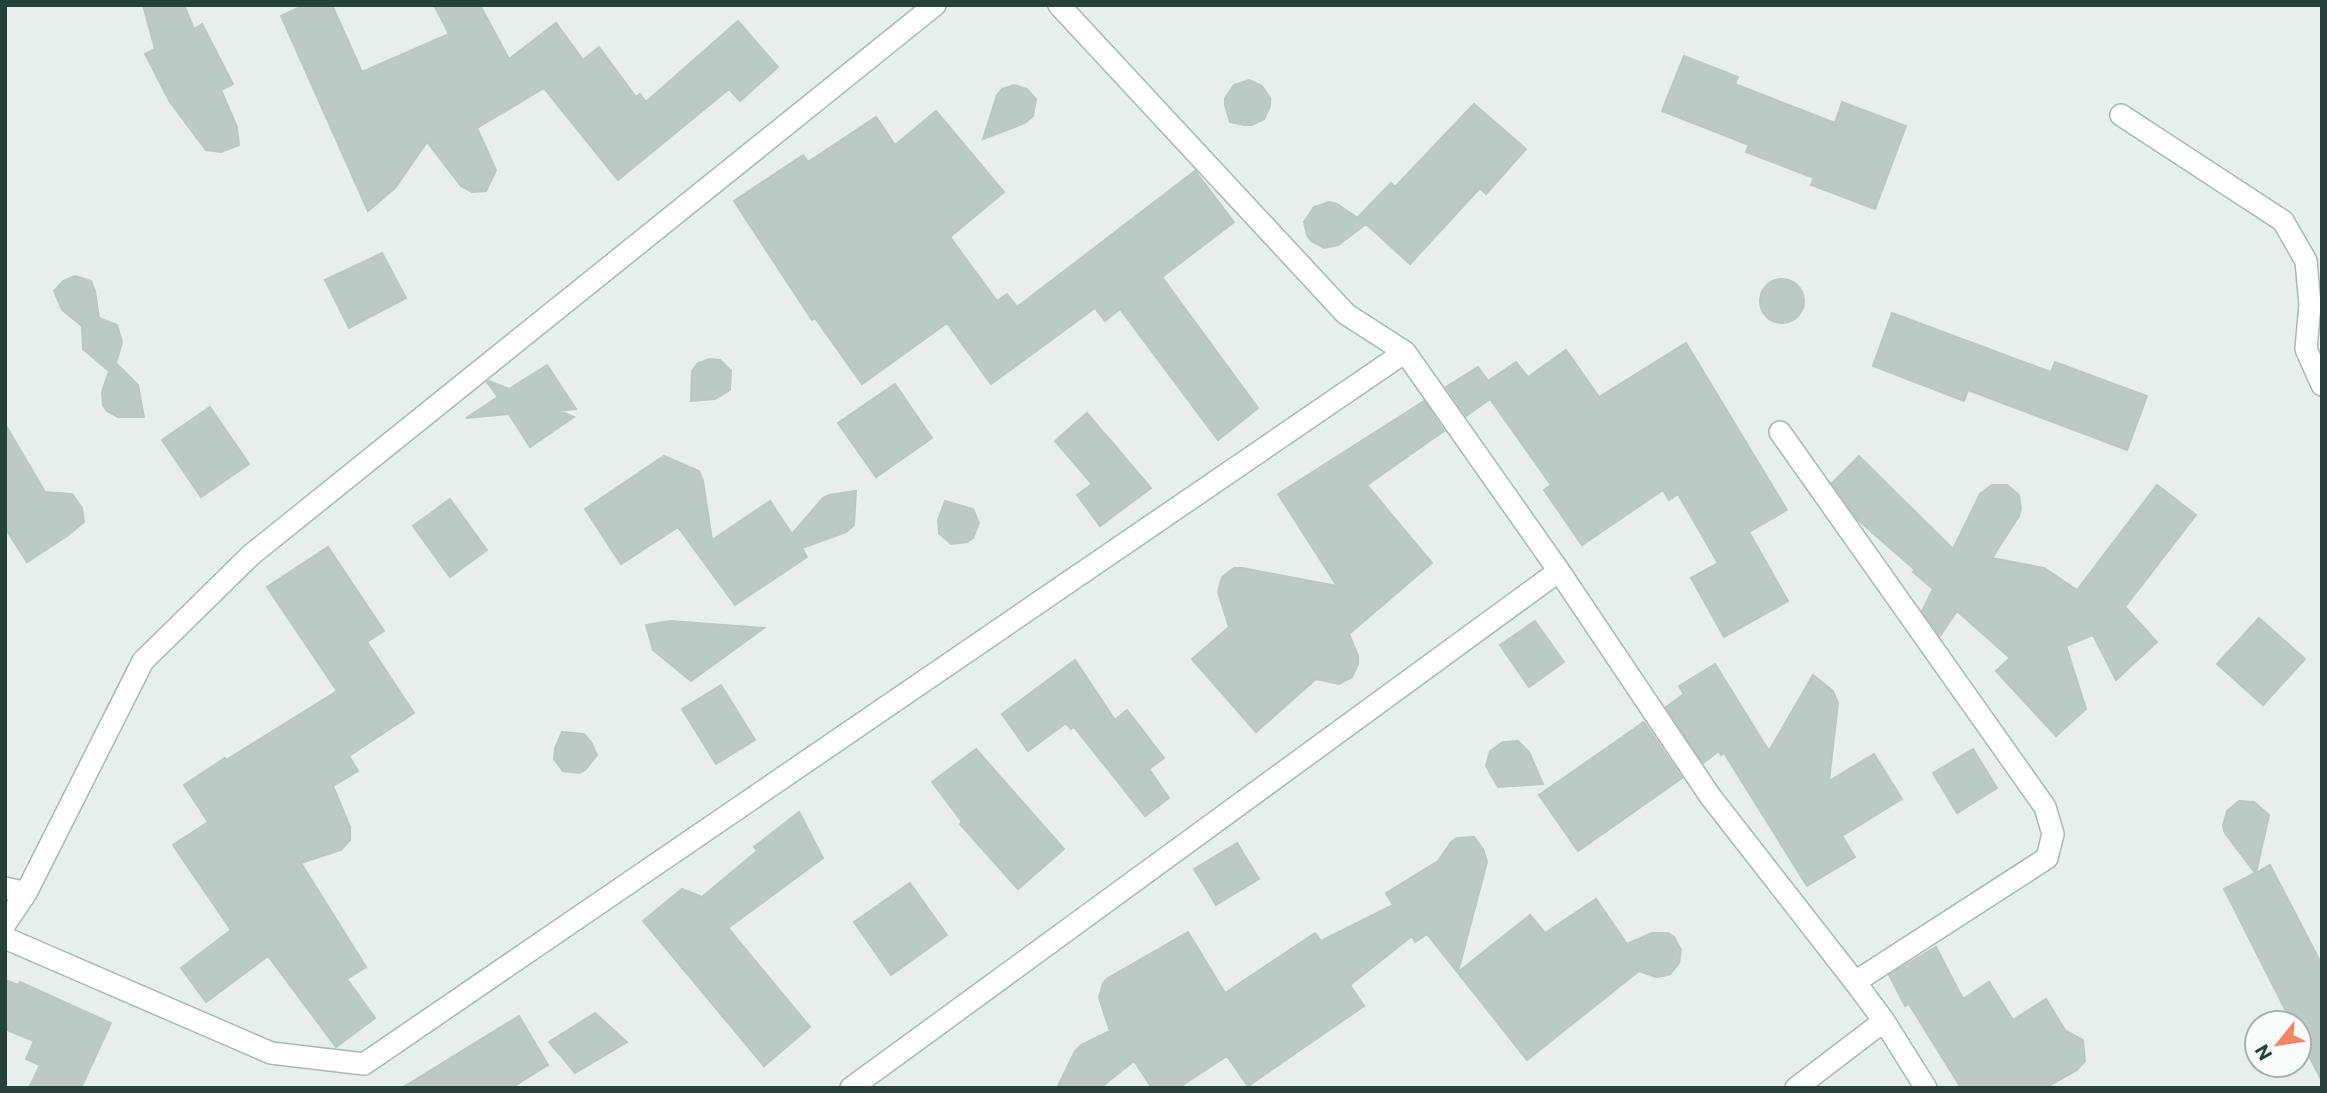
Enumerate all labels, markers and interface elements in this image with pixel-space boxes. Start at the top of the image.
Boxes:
north arrow [2243,1009,2313,1079]
text: N [2249,1041,2276,1065]

